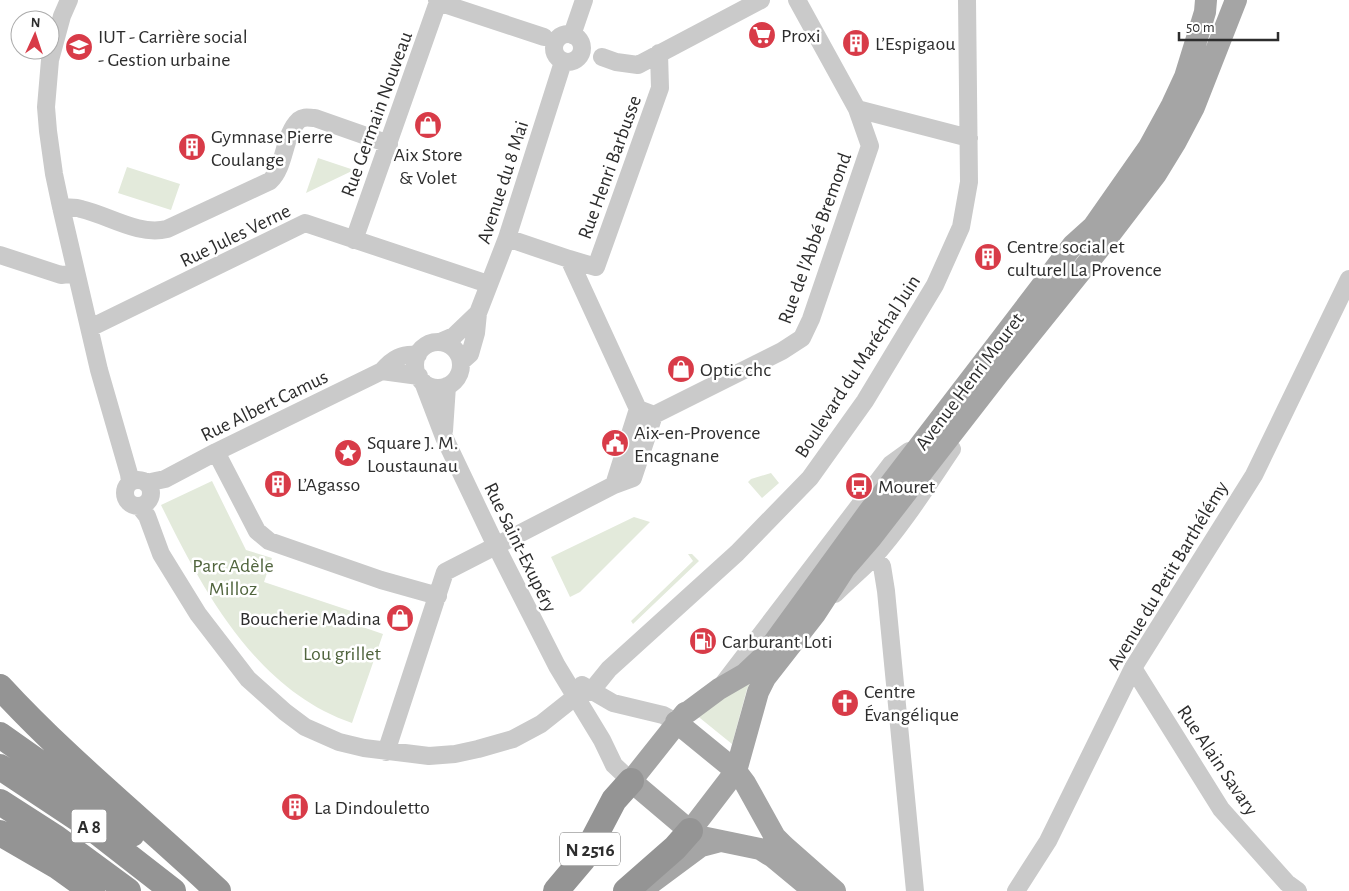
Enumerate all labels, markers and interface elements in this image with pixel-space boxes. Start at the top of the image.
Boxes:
north arrow [10,10,60,60]
scale bar [1179,10,1278,42]
text: N [30,16,41,30]
supermarket icon: Proxi [747,20,777,50]
text: 50 m [1186,20,1215,35]
place label: Proxi [781,26,821,46]
place label: IUT - Carrière social - Gestion urbaine [98,27,248,70]
building icon: L’Espigaou [841,28,871,58]
street label: Rue Germain Nouveau [338,29,416,200]
school or university icon: IUT - Carrière social - Gestion urbaine [64,32,94,62]
place label: L’Espigaou [875,34,956,54]
street label: Rue Henri Barbusse [575,93,645,242]
shop icon: Aix Store & Volet [413,110,443,140]
street label: Avenue du 8 Mai [474,118,532,246]
place label: Gymnase Pierre Coulange [211,127,333,170]
building icon: Gymnase Pierre Coulange [177,132,207,162]
place label: Aix Store & Volet [393,145,463,188]
street label: Rue de l'Abbé Bremond [775,150,855,327]
street label: Rue Jules Verne [177,201,294,271]
place label: Centre social et culturel La Provence [1007,237,1162,280]
building icon: Centre social et culturel La Provence [973,242,1003,272]
street label: Boulevard du Maréchal Juin [791,272,924,461]
street label: Avenue Henri Mouret [912,309,1028,454]
shop icon: Optic chc [666,354,696,384]
place label: Optic chc [700,360,771,380]
street label: Rue Albert Camus [198,367,331,445]
place label: Aix-en-Provence Encagnane [634,423,760,466]
public building icon: Aix-en-Provence Encagnane [600,428,630,458]
place label: Square J. M. Loustaunau [367,433,458,476]
place icon: Square J. M. Loustaunau [333,438,363,468]
building icon: L’Agasso [263,469,293,499]
bus stop icon: Mouret [844,471,874,501]
place label: L’Agasso [297,475,360,495]
place label: Mouret [878,477,936,497]
street label: Avenue du Petit Barthélémy [1104,478,1232,673]
street label: Rue Saint-Exupéry [480,479,560,616]
park label: Parc Adèle Milloz [192,556,274,599]
shop icon: Boucherie Madina [385,603,415,633]
place label: Boucherie Madina [240,609,381,629]
fuel station icon: Carburant Loti [688,626,718,656]
place label: Carburant Loti [722,632,833,652]
park label: Lou grillet [303,644,382,664]
place label: Centre Évangélique [864,682,959,725]
church icon: Centre Évangélique [830,688,860,718]
street label: Rue Alain Savary [1173,702,1262,820]
building icon: La Dindouletto [280,792,310,822]
place label: La Dindouletto [314,798,430,818]
road number: A 8 [72,809,106,842]
road number: N 2516 [560,832,620,866]

